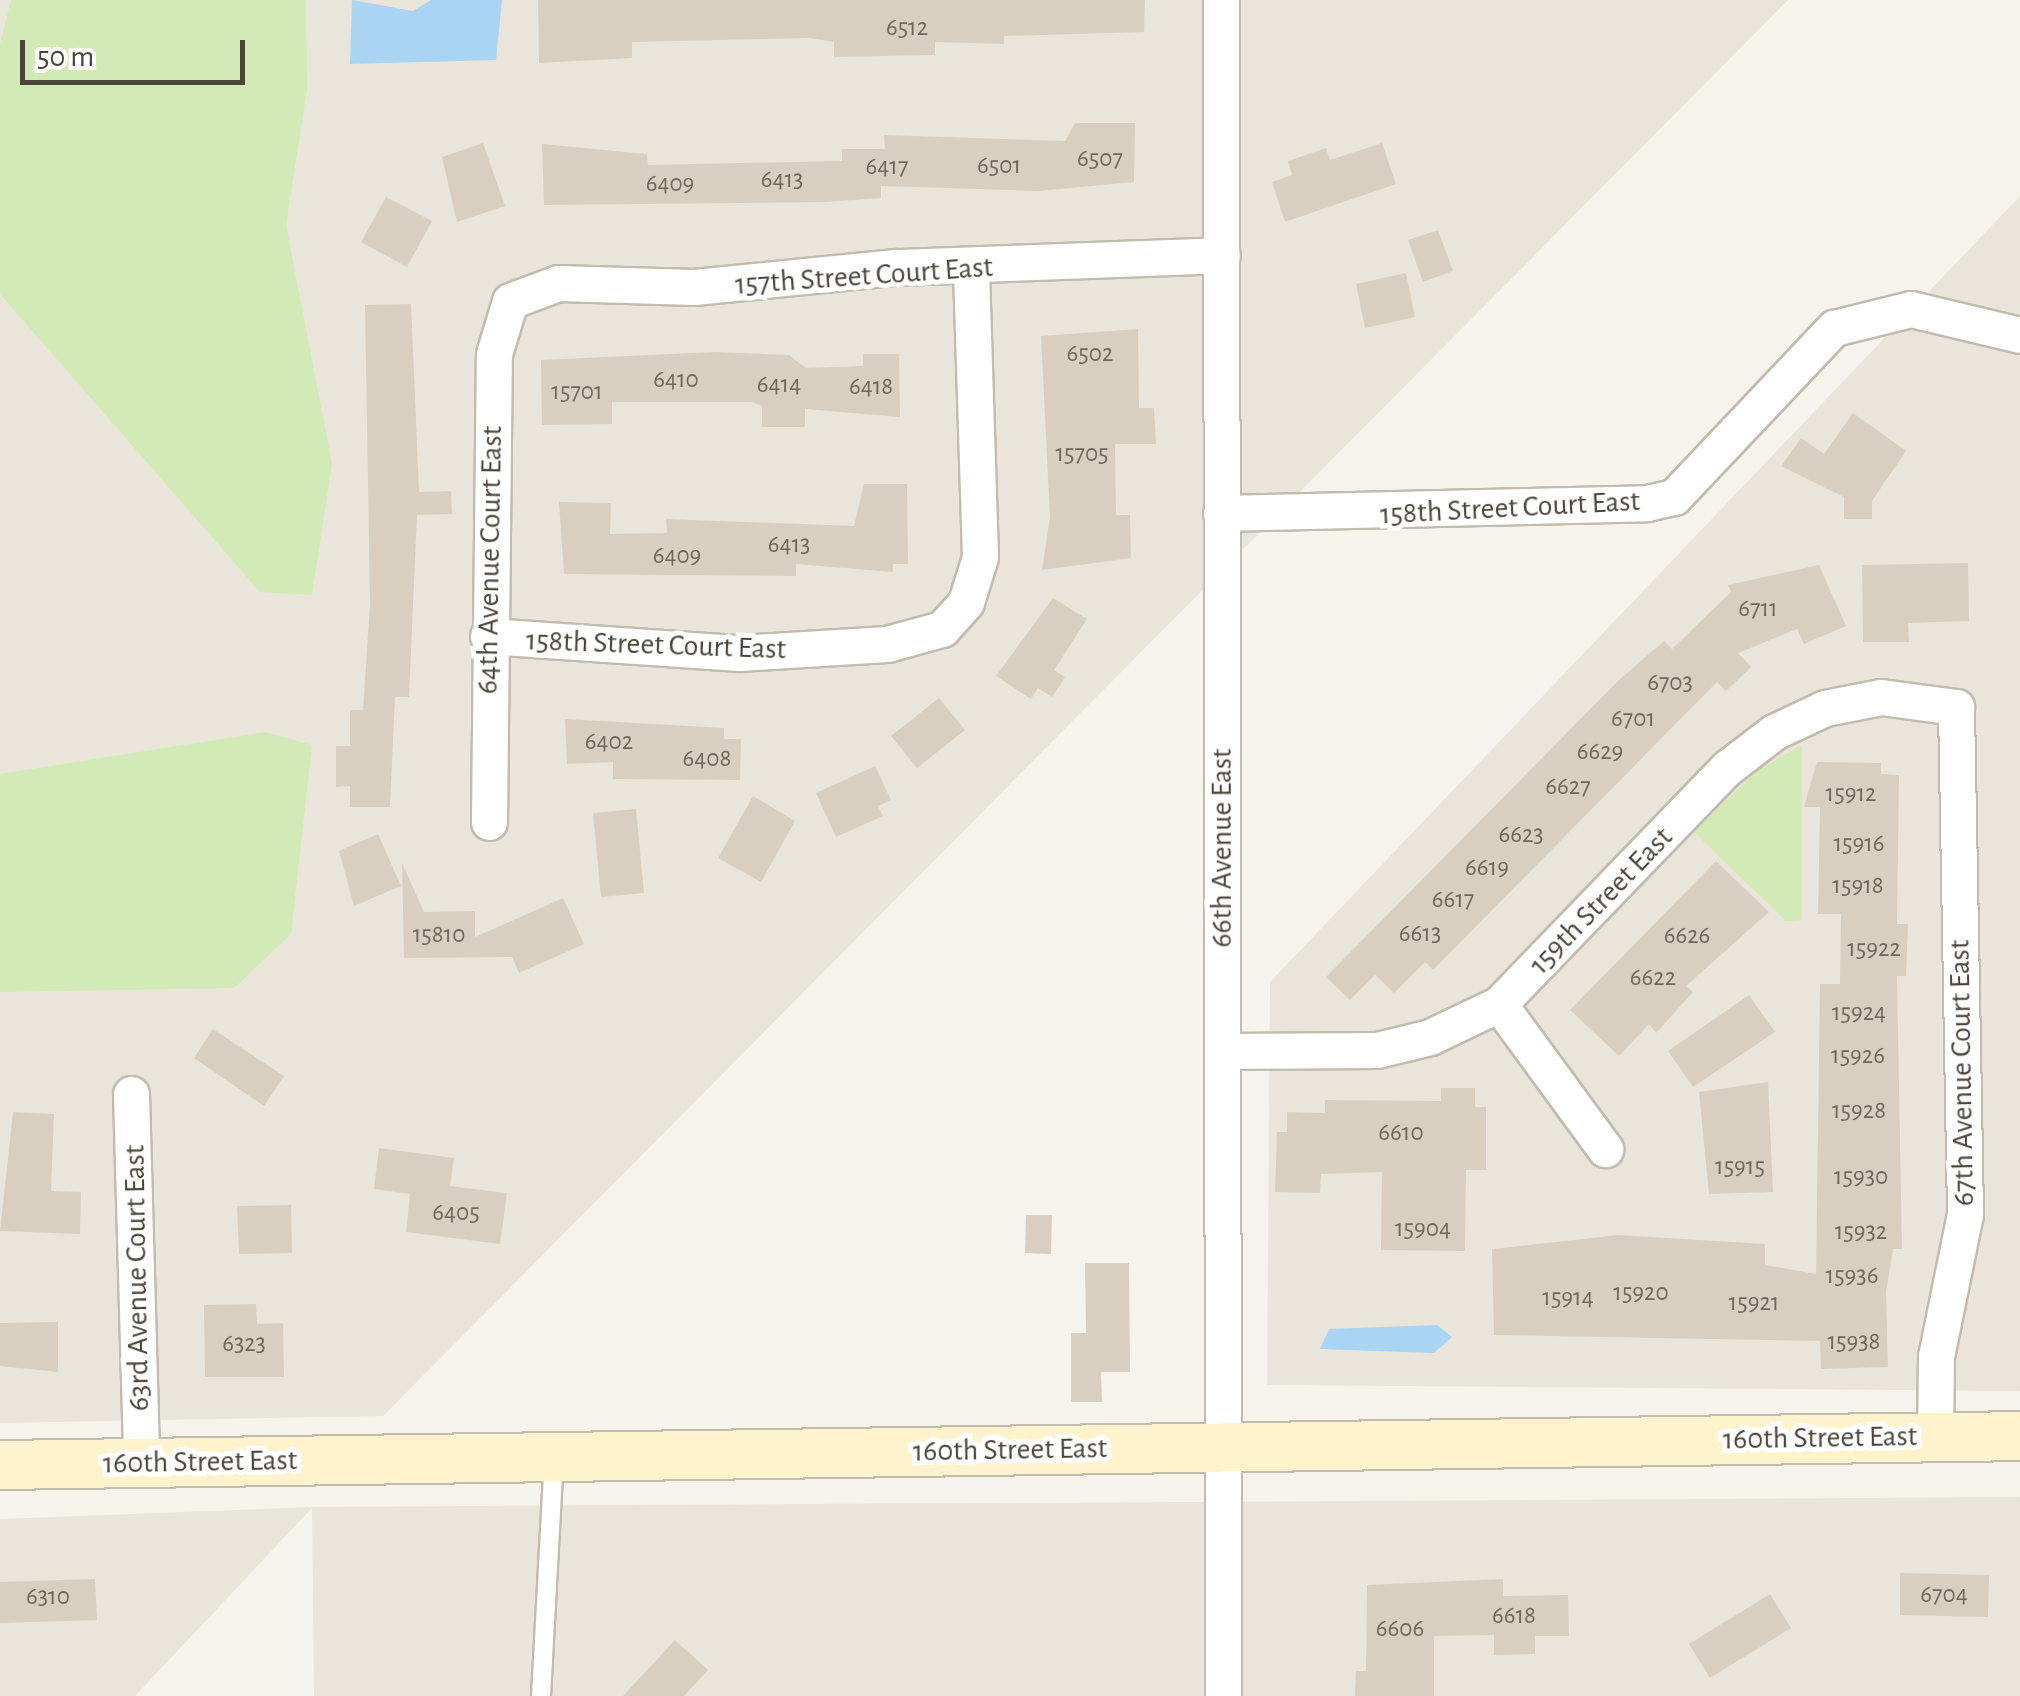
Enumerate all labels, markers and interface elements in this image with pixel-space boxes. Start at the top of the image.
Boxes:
house number: 6512 [886,13,928,43]
scale bar [25,20,250,82]
text: 50 m [37,42,94,72]
house number: 6507 [1077,144,1123,174]
house number: 6501 [977,151,1021,181]
house number: 6417 [866,152,908,182]
house number: 6413 [761,165,803,195]
house number: 6409 [646,169,694,199]
street label: 157th Street Court East [734,249,994,303]
house number: 6502 [1067,339,1113,369]
house number: 6410 [653,365,699,395]
house number: 6414 [757,370,801,400]
house number: 6418 [849,372,893,402]
house number: 15701 [551,377,603,407]
street label: 64th Avenue Court East [470,426,510,694]
house number: 15705 [1055,439,1109,469]
street label: 158th Street Court East [1379,483,1641,533]
house number: 6413 [768,530,810,560]
house number: 6409 [653,541,701,571]
house number: 6711 [1738,594,1778,624]
street label: 158th Street Court East [525,622,787,668]
house number: 6703 [1647,668,1693,698]
house number: 6701 [1611,704,1655,734]
house number: 6402 [585,727,633,757]
house number: 6629 [1577,737,1623,767]
house number: 6408 [683,744,731,774]
street label: 66th Avenue East [1204,748,1240,948]
house number: 6627 [1545,772,1591,802]
house number: 15912 [1826,779,1876,809]
house number: 6623 [1498,820,1544,850]
street label: 159th Street East [1522,820,1680,982]
house number: 15916 [1833,829,1885,859]
house number: 6619 [1465,853,1509,883]
house number: 15918 [1832,871,1884,901]
house number: 6617 [1432,885,1474,915]
house number: 6613 [1399,919,1441,949]
house number: 15810 [413,920,465,950]
house number: 6626 [1664,921,1710,951]
house number: 15922 [1847,934,1901,964]
street label: 67th Avenue Court East [1942,939,1982,1207]
house number: 6622 [1630,963,1676,993]
house number: 15924 [1832,998,1886,1028]
house number: 15926 [1831,1041,1885,1071]
house number: 15928 [1832,1096,1886,1126]
house number: 6610 [1378,1118,1424,1148]
street label: 63rd Avenue Court East [117,1145,157,1411]
house number: 15915 [1715,1152,1765,1182]
house number: 15930 [1834,1162,1888,1192]
house number: 6405 [432,1198,480,1228]
house number: 15904 [1395,1214,1451,1244]
house number: 15932 [1835,1217,1887,1247]
house number: 15936 [1826,1261,1878,1291]
house number: 15920 [1613,1278,1669,1308]
house number: 15914 [1542,1283,1594,1313]
house number: 15921 [1729,1288,1779,1318]
house number: 15938 [1828,1327,1880,1357]
house number: 6323 [222,1329,266,1359]
street label: 160th Street East [1723,1418,1917,1458]
street label: 160th Street East [913,1430,1107,1470]
street label: 160th Street East [103,1442,297,1482]
house number: 6704 [1920,1580,1968,1610]
house number: 6310 [26,1582,70,1612]
house number: 6618 [1492,1601,1536,1631]
house number: 6606 [1376,1614,1424,1644]

